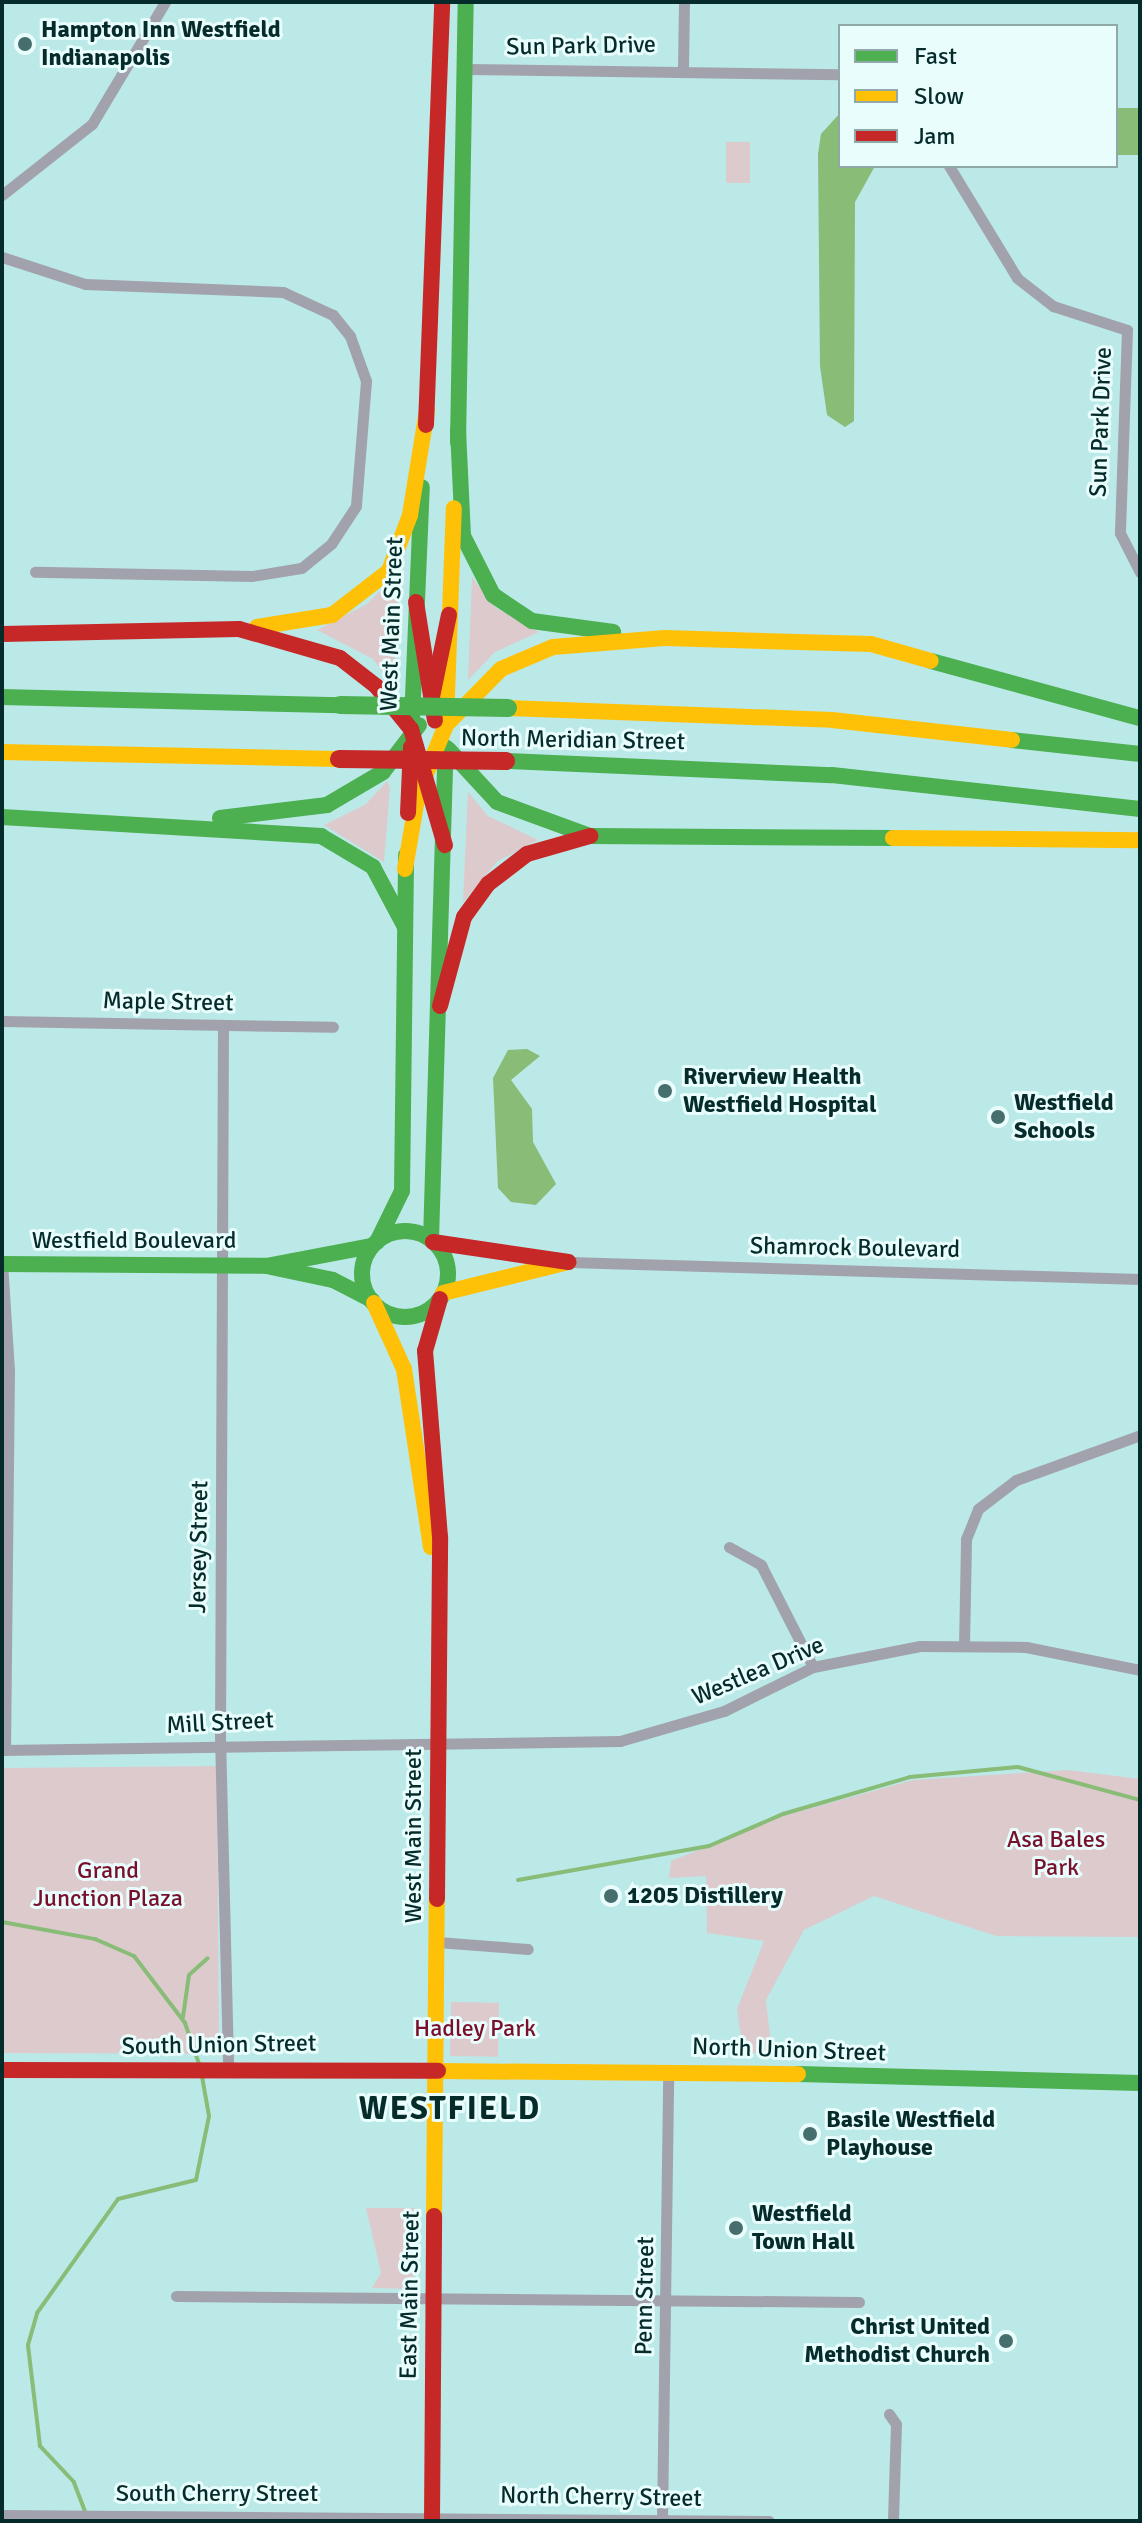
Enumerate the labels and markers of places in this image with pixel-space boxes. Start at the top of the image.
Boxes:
place label: Hampton Inn Westfield Indianapolis [41,16,281,72]
marker: Hampton Inn Westfield Indianapolis [16,35,34,53]
place label: Riverview Health Westfield Hospital [683,1063,876,1119]
marker: Riverview Health Westfield Hospital [654,1080,676,1102]
place label: Westfield Schools [1014,1089,1114,1145]
marker: Westfield Schools [989,1108,1007,1126]
place label: 1205 Distillery [627,1882,783,1910]
marker: 1205 Distillery [602,1887,620,1905]
place label: Basile Westfield Playhouse [826,2106,995,2162]
marker: Basile Westfield Playhouse [801,2125,819,2143]
place label: Westfield Town Hall [752,2200,855,2256]
marker: Westfield Town Hall [727,2219,745,2237]
place label: Christ United Methodist Church [804,2313,990,2369]
marker: Christ United Methodist Church [997,2332,1015,2350]

